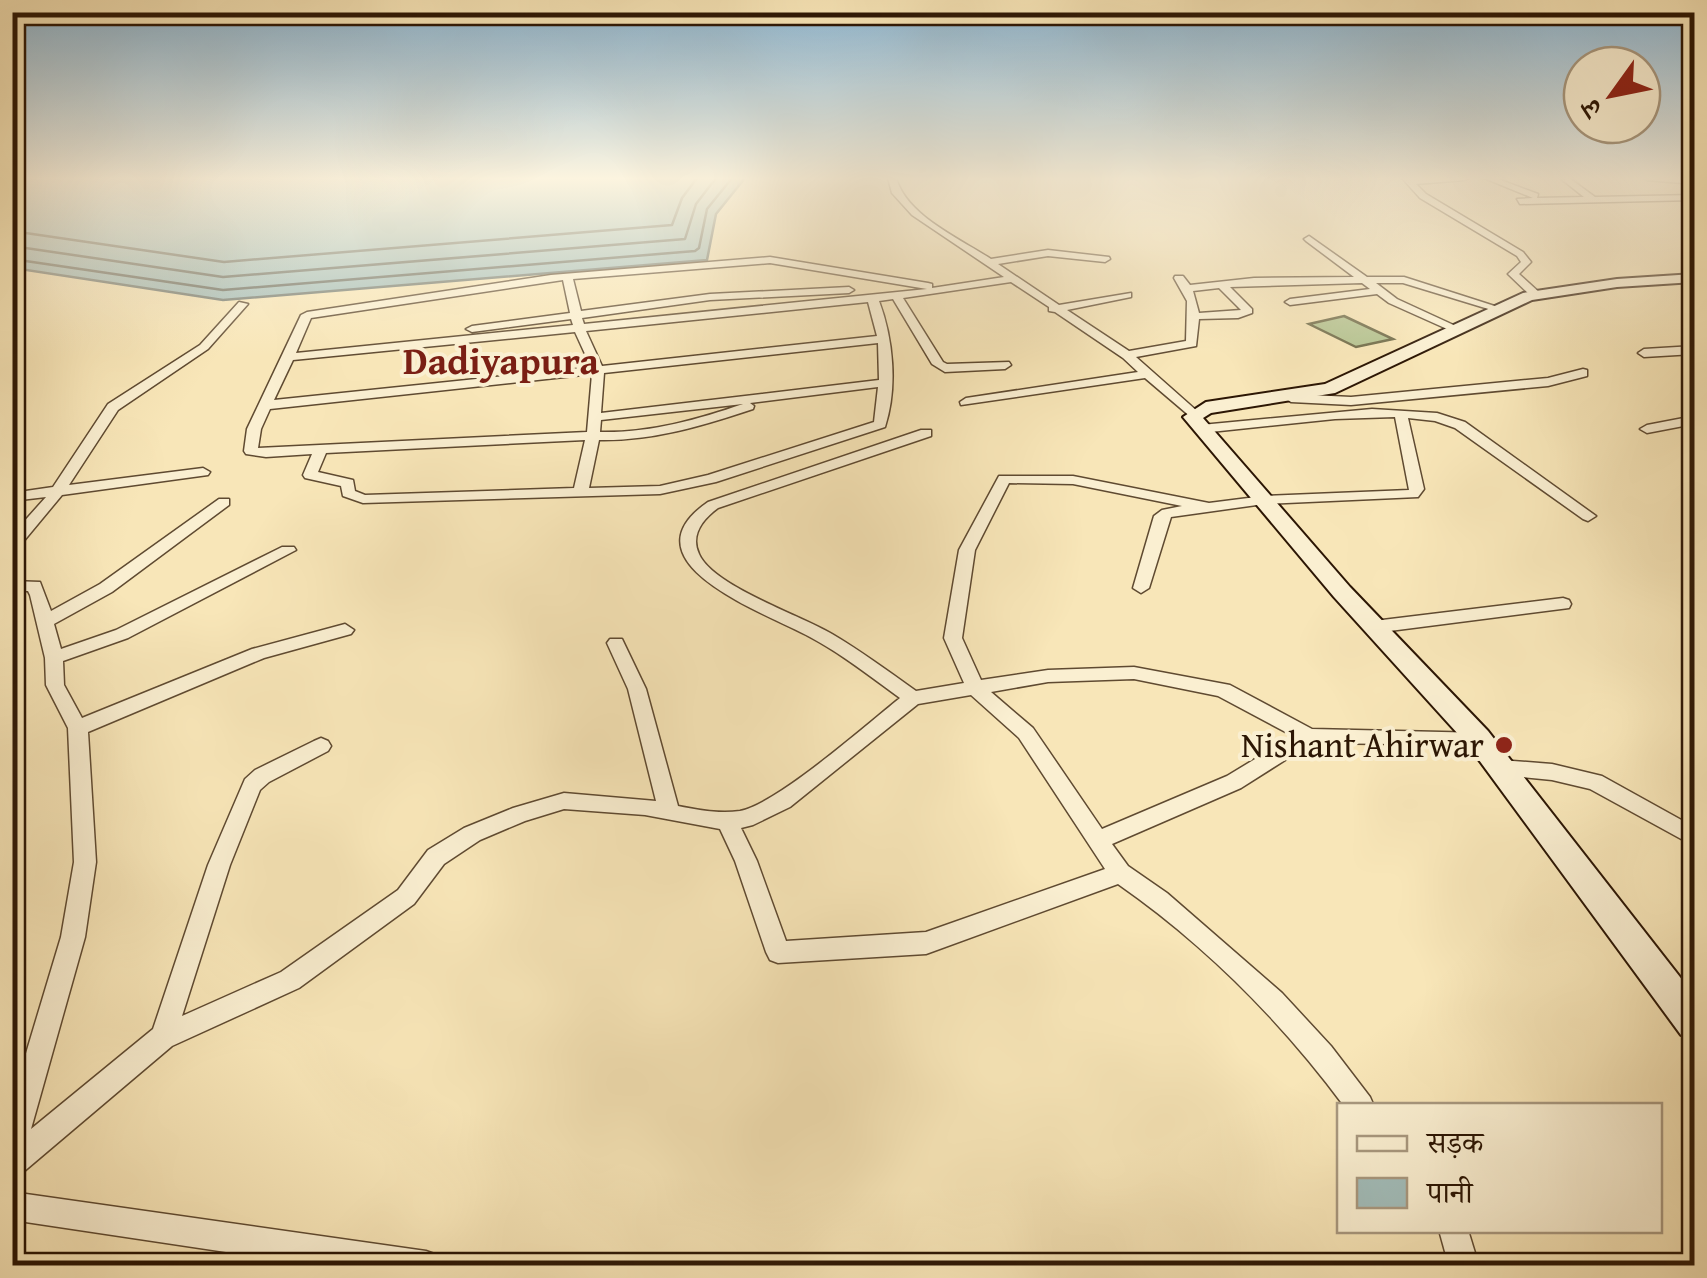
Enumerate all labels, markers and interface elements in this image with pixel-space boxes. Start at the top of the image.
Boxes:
north arrow [1562,45,1662,145]
text: उ [1569,90,1613,128]
district label: Dadiyapura [403,332,600,388]
place label: Nishant Ahirwar [1241,719,1484,770]
marker: Nishant Ahirwar [1493,734,1515,756]
legend [1337,1103,1662,1233]
text: सड़क [1425,1120,1485,1164]
text: पानी [1425,1170,1474,1214]

